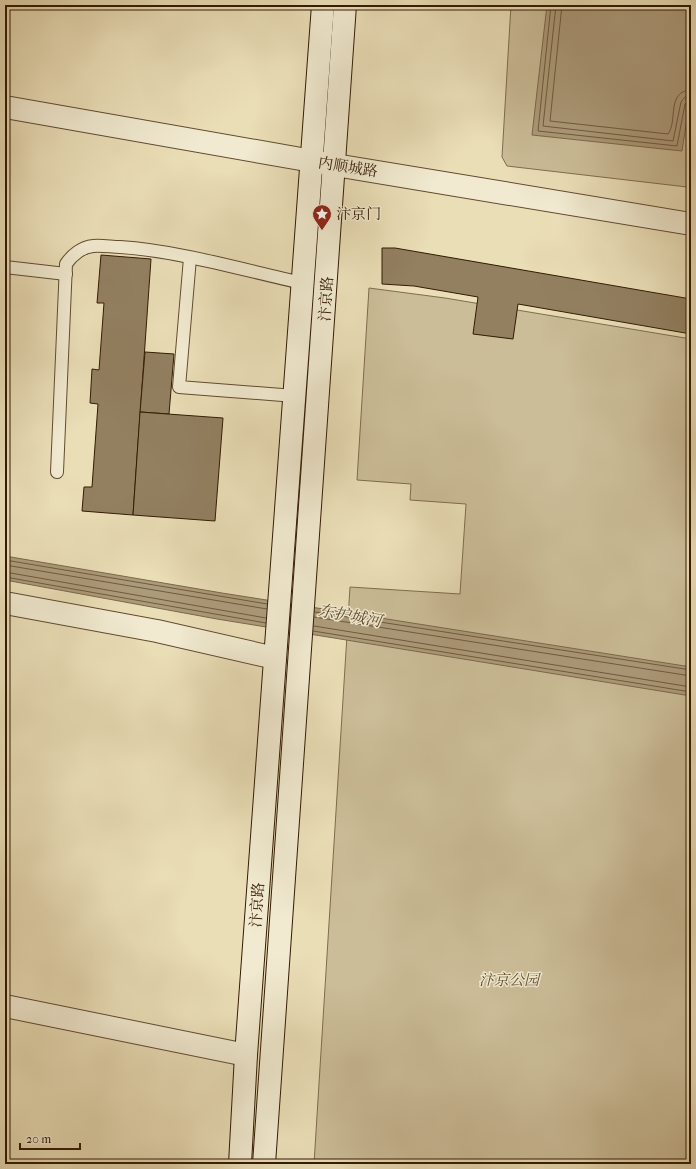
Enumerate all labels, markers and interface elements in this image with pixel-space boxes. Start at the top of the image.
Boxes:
street label: 内顺城路 [317,153,379,181]
place icon: 汴京门 [311,203,333,231]
place label: 汴京门 [336,205,381,223]
street label: 汴京路 [315,276,337,322]
water label: 东护城河 [317,601,386,631]
street label: 汴京路 [246,882,268,928]
park label: 汴京公园 [479,971,541,989]
scale bar [20,1125,80,1151]
text: 20 m [26,1132,51,1146]

